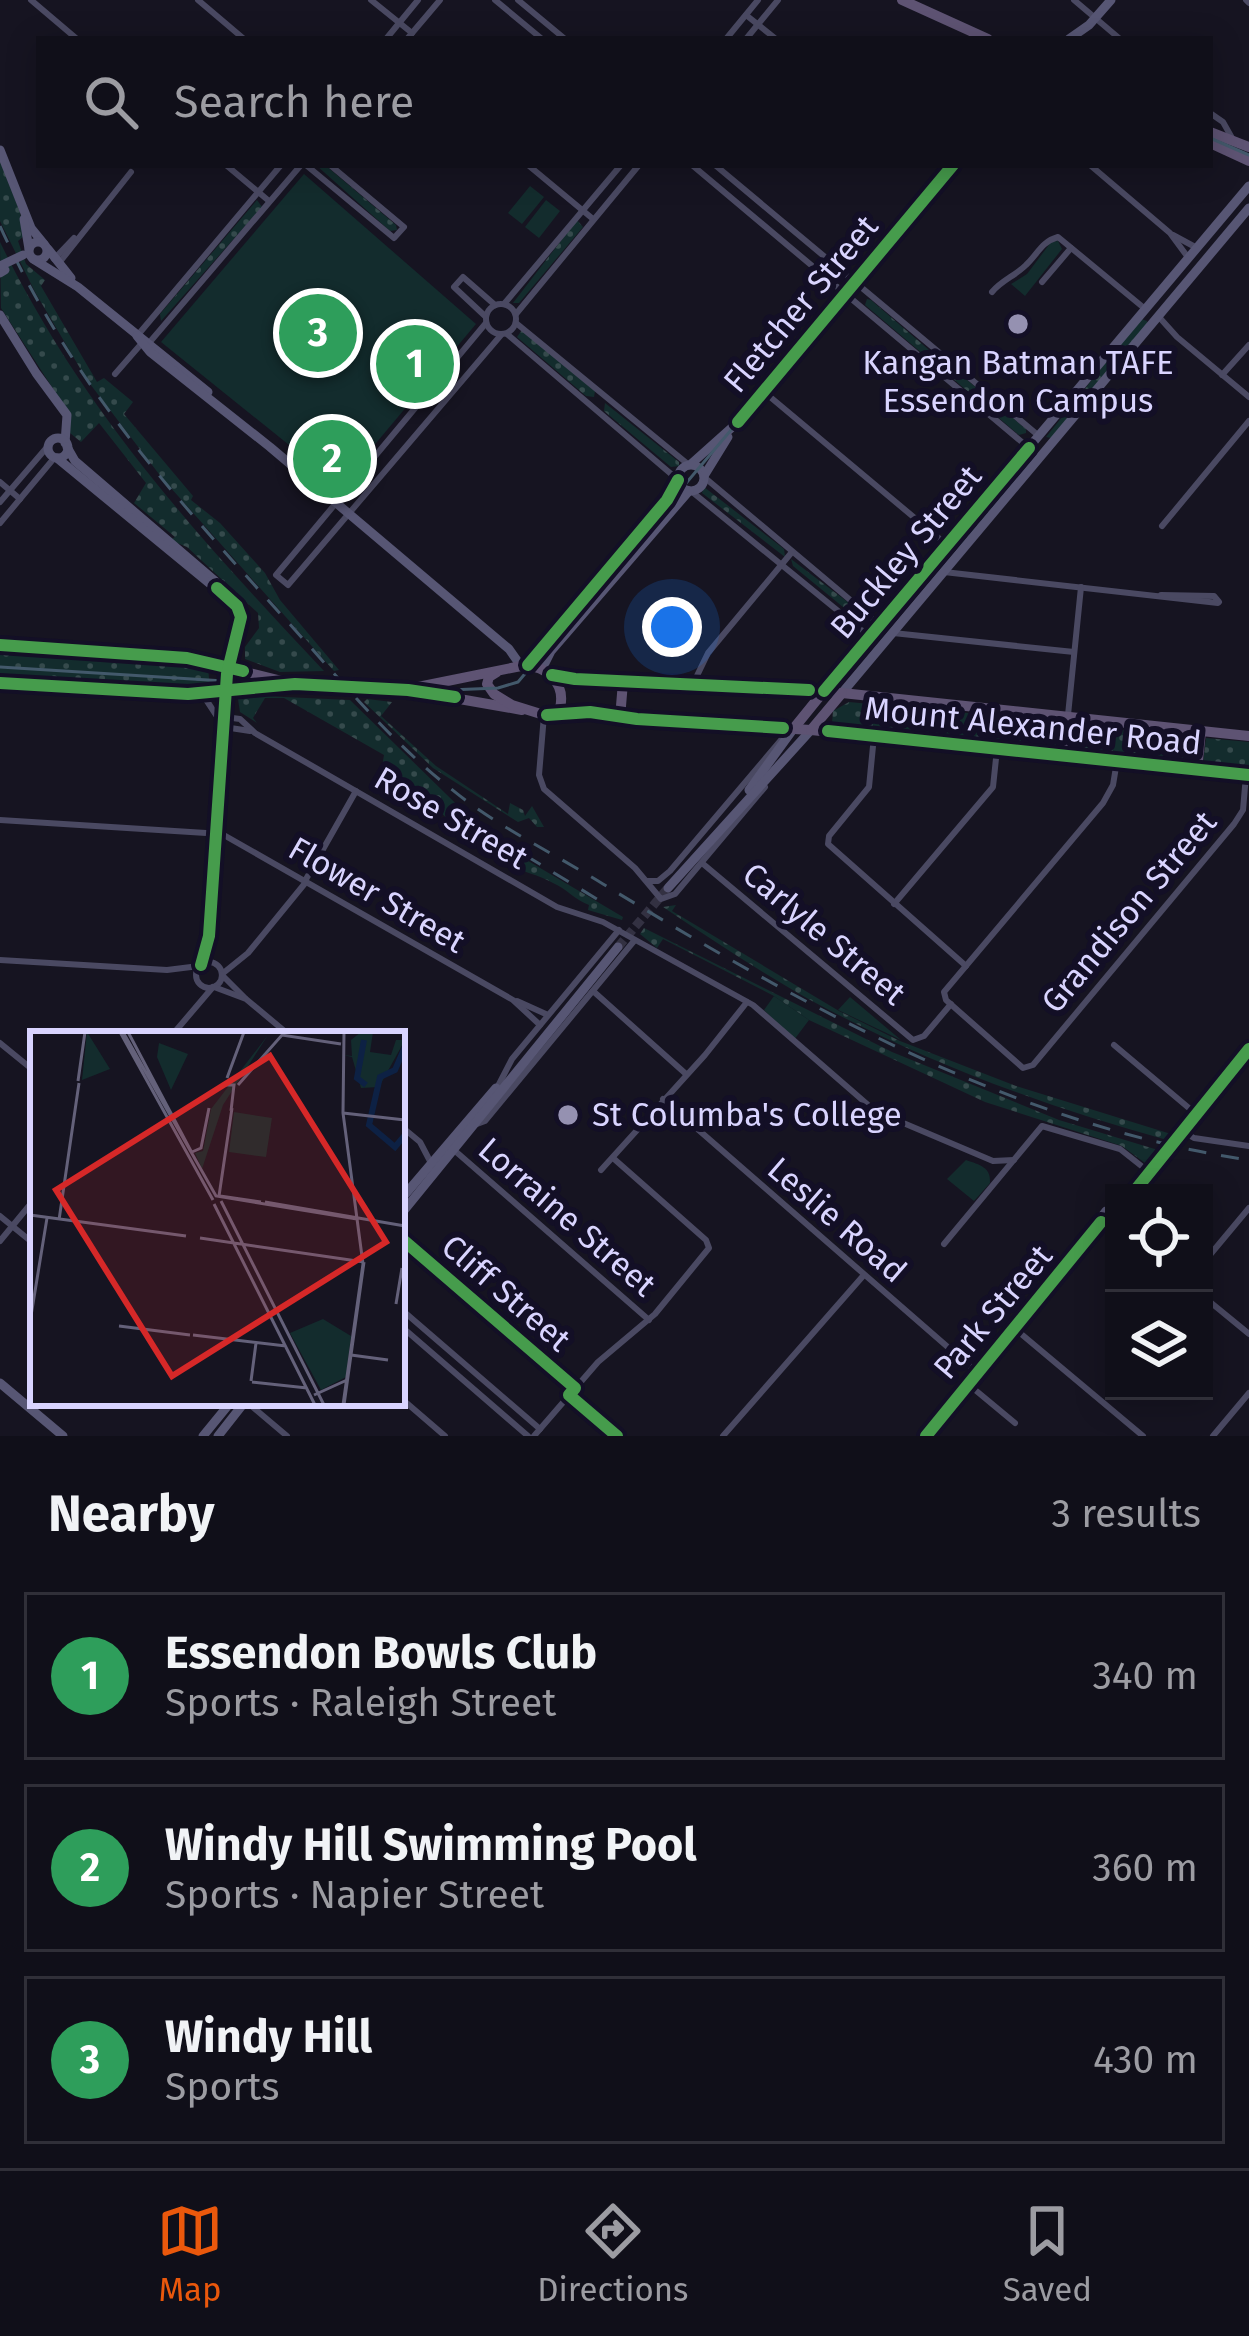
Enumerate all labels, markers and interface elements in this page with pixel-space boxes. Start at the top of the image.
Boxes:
search box [36,36,1213,168]
icon: search [78,69,144,135]
text: Search here [174,75,414,129]
street label: Fletcher Street [715,207,887,401]
pin: 3 [279,288,357,378]
marker: Kangan Batman TAFE Essendon Campus [1005,311,1031,337]
pin: 1 [376,319,454,409]
place label: Kangan Batman TAFE Essendon Campus [862,343,1174,421]
pin: 2 [293,414,371,504]
street label: Buckley Street [822,457,990,647]
your location [642,597,702,657]
street label: Mount Alexander Road [863,688,1203,764]
street label: Rose Street [367,758,535,878]
street label: Grandison Street [1033,803,1225,1021]
street label: Flower Street [282,828,473,962]
street label: Carlyle Street [734,854,914,1014]
inset map [30,1031,405,1406]
place label: St Columba's College [592,1095,902,1135]
marker: St Columba's College [555,1102,581,1128]
street label: Lorraine Street [470,1129,664,1305]
street label: Leslie Road [759,1149,915,1291]
map controls [1105,1184,1213,1400]
button: locate [1105,1184,1213,1292]
street label: Cliff Street [433,1226,579,1360]
street label: Park Street [925,1237,1061,1387]
button: layers [1105,1292,1213,1400]
text: Nearby [48,1483,214,1545]
text: 3 results [1051,1491,1201,1537]
text: Essendon Bowls Club [165,1626,597,1680]
text: 1 [81,1653,99,1699]
text: 340 m [1092,1653,1198,1699]
text: Sports · Raleigh Street [165,1680,556,1726]
text: Windy Hill Swimming Pool [165,1818,697,1872]
text: 2 [80,1845,100,1891]
text: 360 m [1092,1845,1198,1891]
text: Sports · Napier Street [165,1872,544,1918]
text: Windy Hill [165,2010,372,2064]
text: 3 [80,2037,100,2083]
text: 430 m [1093,2037,1198,2083]
text: Sports [165,2064,280,2110]
tab: Map [157,2198,223,2310]
tab: Directions [537,2198,689,2310]
tab: Saved [1003,2198,1092,2310]

